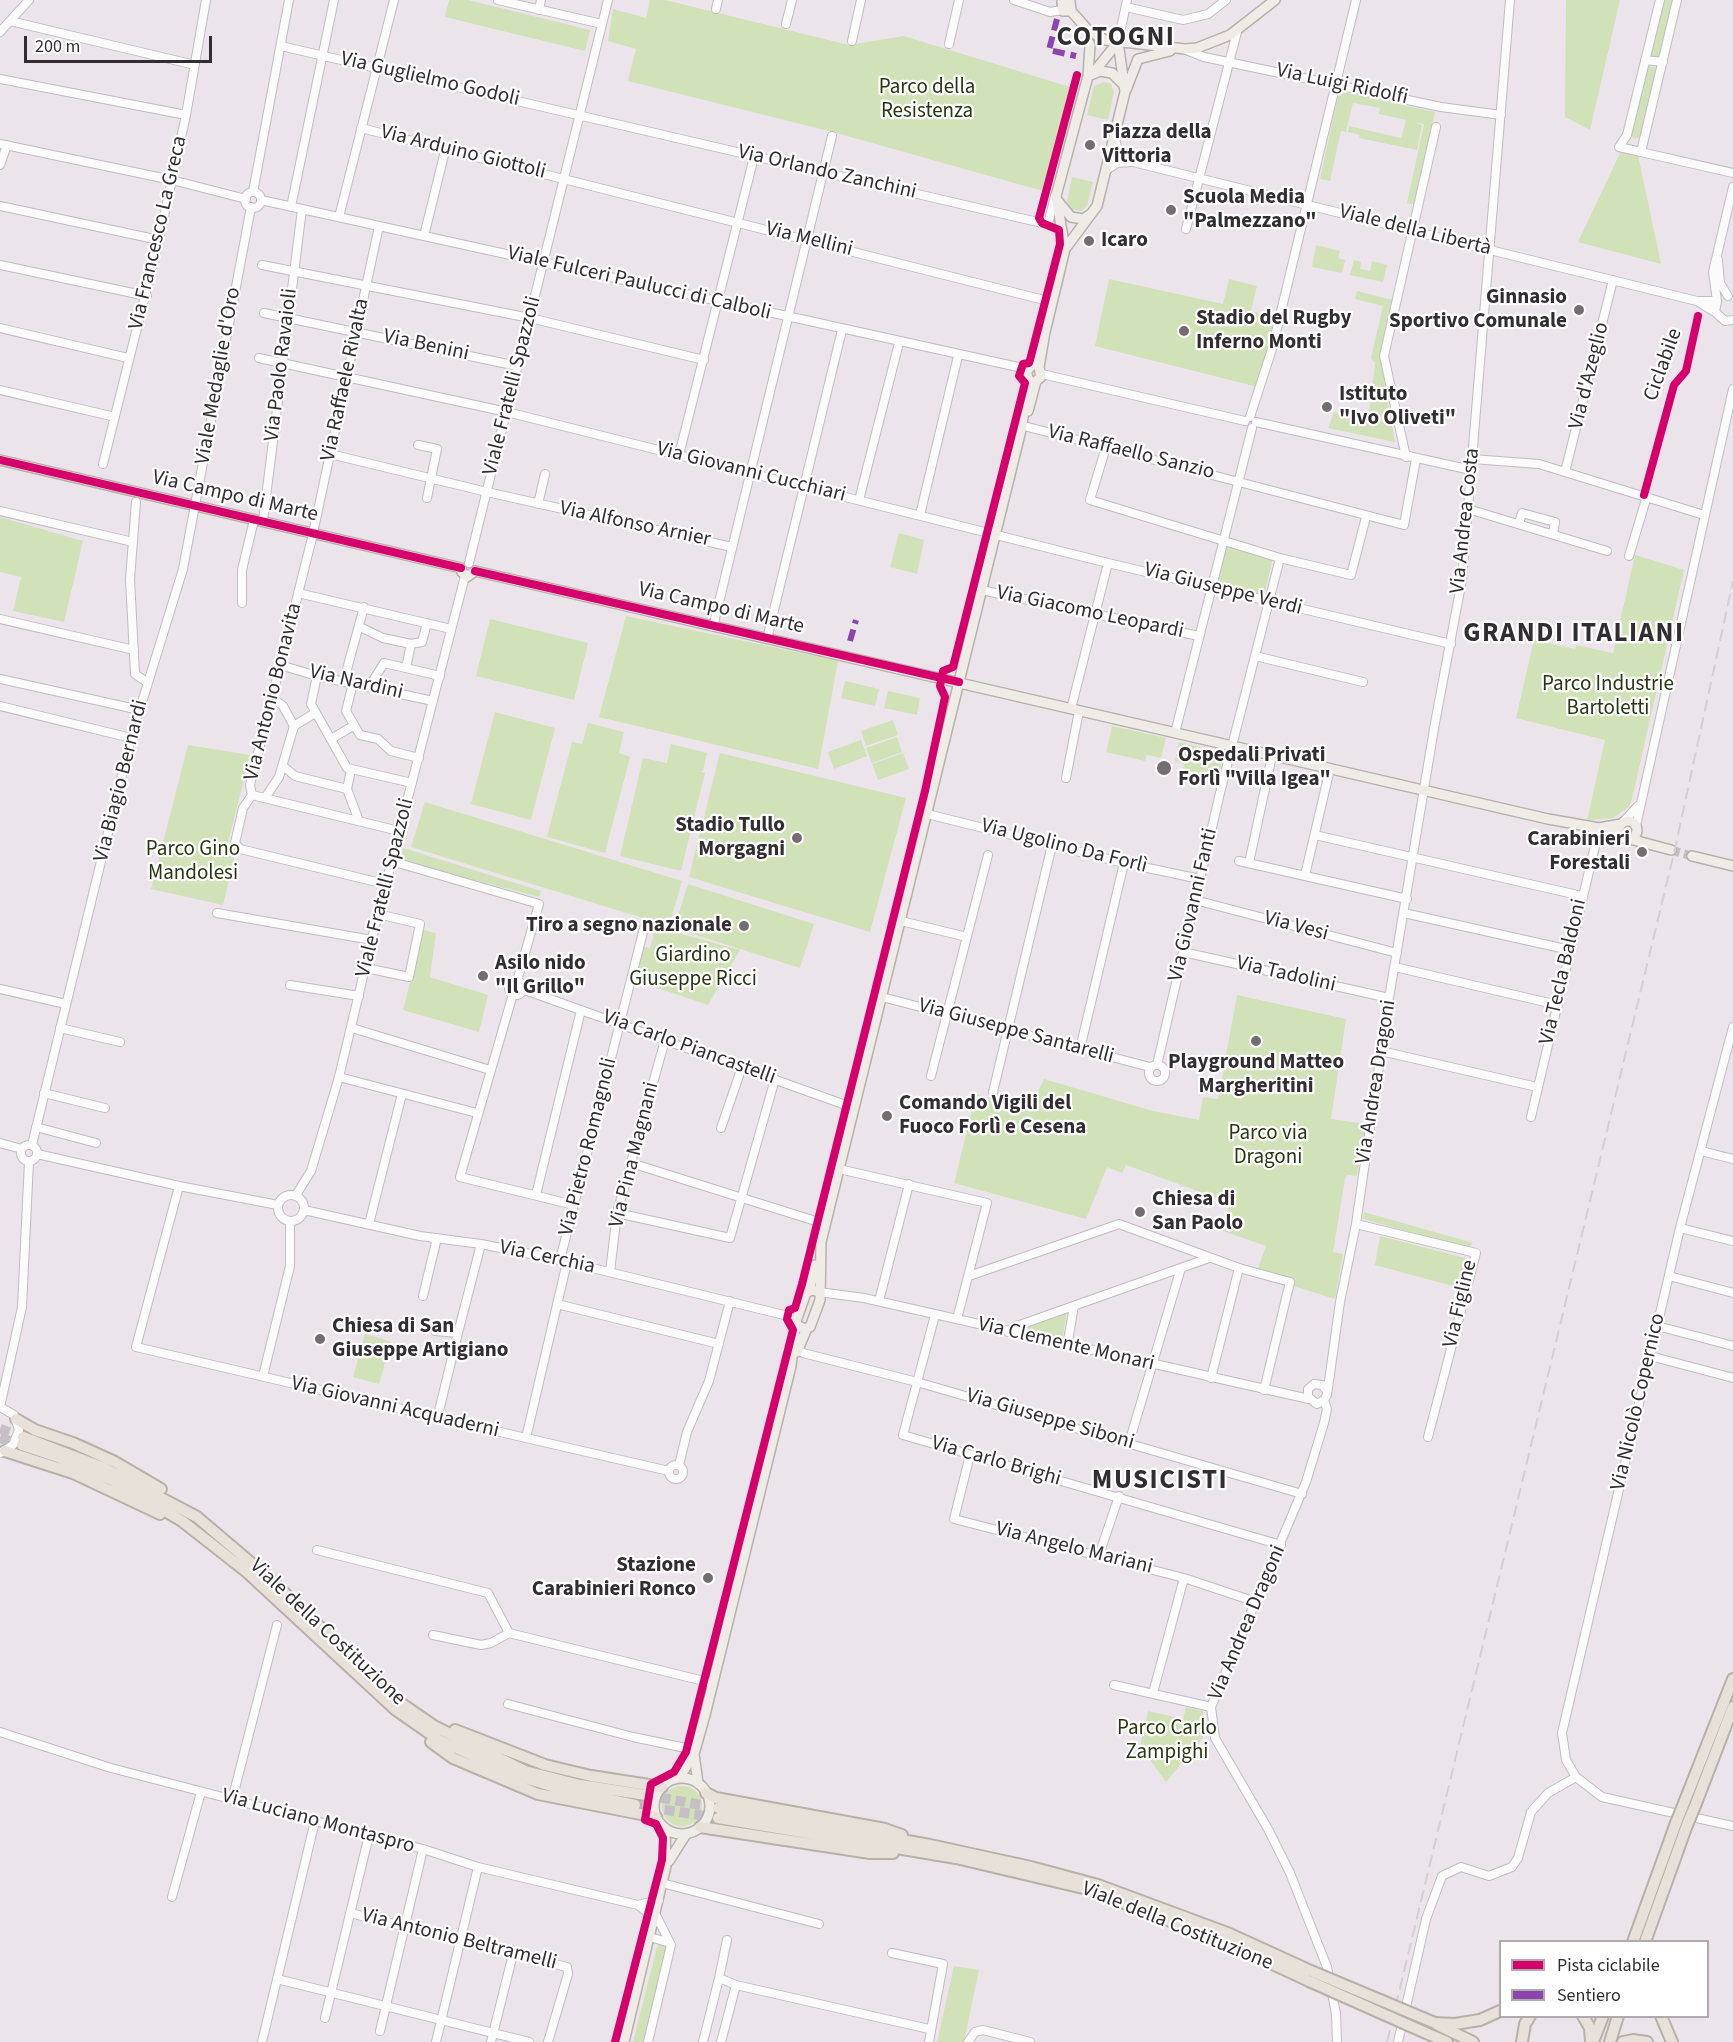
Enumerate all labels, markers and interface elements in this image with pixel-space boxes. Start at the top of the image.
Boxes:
district label: COTOGNI [1057,23,1175,55]
scale bar [27,24,214,62]
text: 200 m [35,34,80,59]
street label: Via Guglielmo Godoli [338,47,522,113]
street label: Via Luigi Ridolfi [1274,59,1410,111]
park label: Parco della Resistenza [879,75,975,125]
street label: Via Arduino Giottoli [378,120,548,186]
place label: Piazza della Vittoria [1102,120,1212,170]
street label: Via Francesco La Greca [124,134,194,332]
marker: Piazza della Vittoria [1083,138,1097,152]
street label: Via Orlando Zanchini [735,140,919,206]
place label: Scuola Media "Palmezzano" [1183,185,1317,235]
street label: Viale della Libertà [1336,200,1494,262]
marker: Scuola Media "Palmezzano" [1164,203,1178,217]
street label: Via Mellini [763,217,855,263]
place label: Icaro [1101,228,1148,254]
marker: Icaro [1082,234,1096,248]
street label: Viale Fulceri Paulucci di Calboli [505,241,773,327]
street label: Viale Medaglie d'Oro [191,285,247,467]
place label: Ginnasio Sportivo Comunale [1389,285,1567,335]
street label: Via Paolo Ravaioli [260,287,304,443]
street label: Viale Fratelli Spazzoli [479,294,547,478]
street label: Via Raffaele Rivalta [316,296,376,464]
marker: Ginnasio Sportivo Comunale [1572,303,1586,317]
place label: Stadio del Rugby Inferno Monti [1196,306,1351,356]
street label: Via d'Azeglio [1565,320,1615,432]
marker: Stadio del Rugby Inferno Monti [1177,324,1191,338]
street label: Via Benini [381,325,471,367]
street label: Ciclabile [1639,325,1689,405]
place label: Istituto "Ivo Oliveti" [1339,382,1456,432]
marker: Istituto "Ivo Oliveti" [1320,400,1334,414]
street label: Via Raffaello Sanzio [1045,420,1217,486]
street label: Via Giovanni Cucchiari [654,437,848,509]
street label: Via Andrea Costa [1446,447,1486,595]
street label: Via Campo di Marte [150,466,320,528]
street label: Via Alfonso Arnier [557,497,713,553]
street label: Via Giuseppe Verdi [1141,558,1305,622]
street label: Via Campo di Marte [636,578,806,640]
street label: Via Giacomo Leopardi [994,581,1186,645]
street label: Via Antonio Bonavita [240,601,308,783]
district label: GRANDI ITALIANI [1463,619,1685,651]
street label: Via Nardini [307,660,405,706]
park label: Parco Industrie Bartoletti [1542,672,1674,722]
street label: Via Biagio Bernardi [90,697,154,865]
place label: Ospedali Privati Forlì "Villa Igea" [1178,743,1331,793]
marker: Ospedali Privati Forlì "Villa Igea" [1155,759,1173,777]
street label: Viale Fratelli Spazzoli [352,796,420,980]
place label: Stadio Tullo Morgagni [675,813,785,863]
street label: Via Ugolino Da Forlì [978,814,1150,880]
street label: Via Giovanni Fanti [1164,826,1224,984]
place label: Carabinieri Forestali [1527,827,1630,877]
marker: Stadio Tullo Morgagni [790,831,804,845]
park label: Parco Gino Mandolesi [146,837,240,887]
marker: Carabinieri Forestali [1635,845,1649,859]
street label: Via Tecla Baldoni [1535,897,1593,1047]
street label: Via Vesi [1261,906,1331,948]
place label: Tiro a segno nazionale [526,913,732,939]
marker: Tiro a segno nazionale [737,919,751,933]
park label: Giardino Giuseppe Ricci [629,943,757,993]
place label: Asilo nido "Il Grillo" [495,951,586,1001]
street label: Via Tadolini [1234,951,1338,999]
marker: Asilo nido "Il Grillo" [476,969,490,983]
street label: Via Giuseppe Santarelli [915,994,1117,1070]
street label: Via Andrea Dragoni [1352,998,1402,1166]
street label: Via Carlo Piancastelli [599,1005,779,1091]
marker: Playground Matteo Margheritini [1249,1034,1263,1048]
place label: Playground Matteo Margheritini [1168,1050,1344,1100]
street label: Via Pietro Romagnoli [555,1055,623,1239]
street label: Via Pina Magnani [605,1080,665,1230]
place label: Comando Vigili del Fuoco Forlì e Cesena [899,1091,1086,1141]
marker: Comando Vigili del Fuoco Forlì e Cesena [880,1109,894,1123]
park label: Parco via Dragoni [1229,1121,1307,1171]
place label: Chiesa di San Paolo [1152,1187,1243,1237]
marker: Chiesa di San Paolo [1133,1205,1147,1219]
street label: Via Cerchia [497,1236,597,1280]
street label: Via Figline [1439,1258,1483,1350]
street label: Via Nicolò Copernico [1606,1311,1672,1493]
street label: Via Clemente Monari [975,1312,1157,1378]
place label: Chiesa di San Giuseppe Artigiano [332,1314,508,1364]
marker: Chiesa di San Giuseppe Artigiano [313,1332,327,1346]
street label: Via Giovanni Acquaderni [289,1372,501,1444]
street label: Via Giuseppe Siboni [963,1384,1137,1456]
street label: Via Carlo Brighi [928,1431,1064,1493]
district label: MUSICISTI [1092,1466,1228,1498]
street label: Via Angelo Mariani [993,1517,1155,1581]
street label: Via Andrea Dragoni [1204,1542,1292,1704]
place label: Stazione Carabinieri Ronco [532,1553,696,1603]
street label: Viale della Costituzione [244,1554,410,1712]
marker: Stazione Carabinieri Ronco [701,1571,715,1585]
park label: Parco Carlo Zampighi [1117,1716,1217,1766]
street label: Via Luciano Montaspro [219,1784,417,1860]
street label: Viale della Costituzione [1078,1877,1276,1977]
street label: Via Antonio Beltramelli [359,1904,559,1976]
legend [1499,1940,1709,2018]
text: Pista ciclabile [1557,1953,1660,1978]
text: Sentiero [1557,1983,1621,2008]

